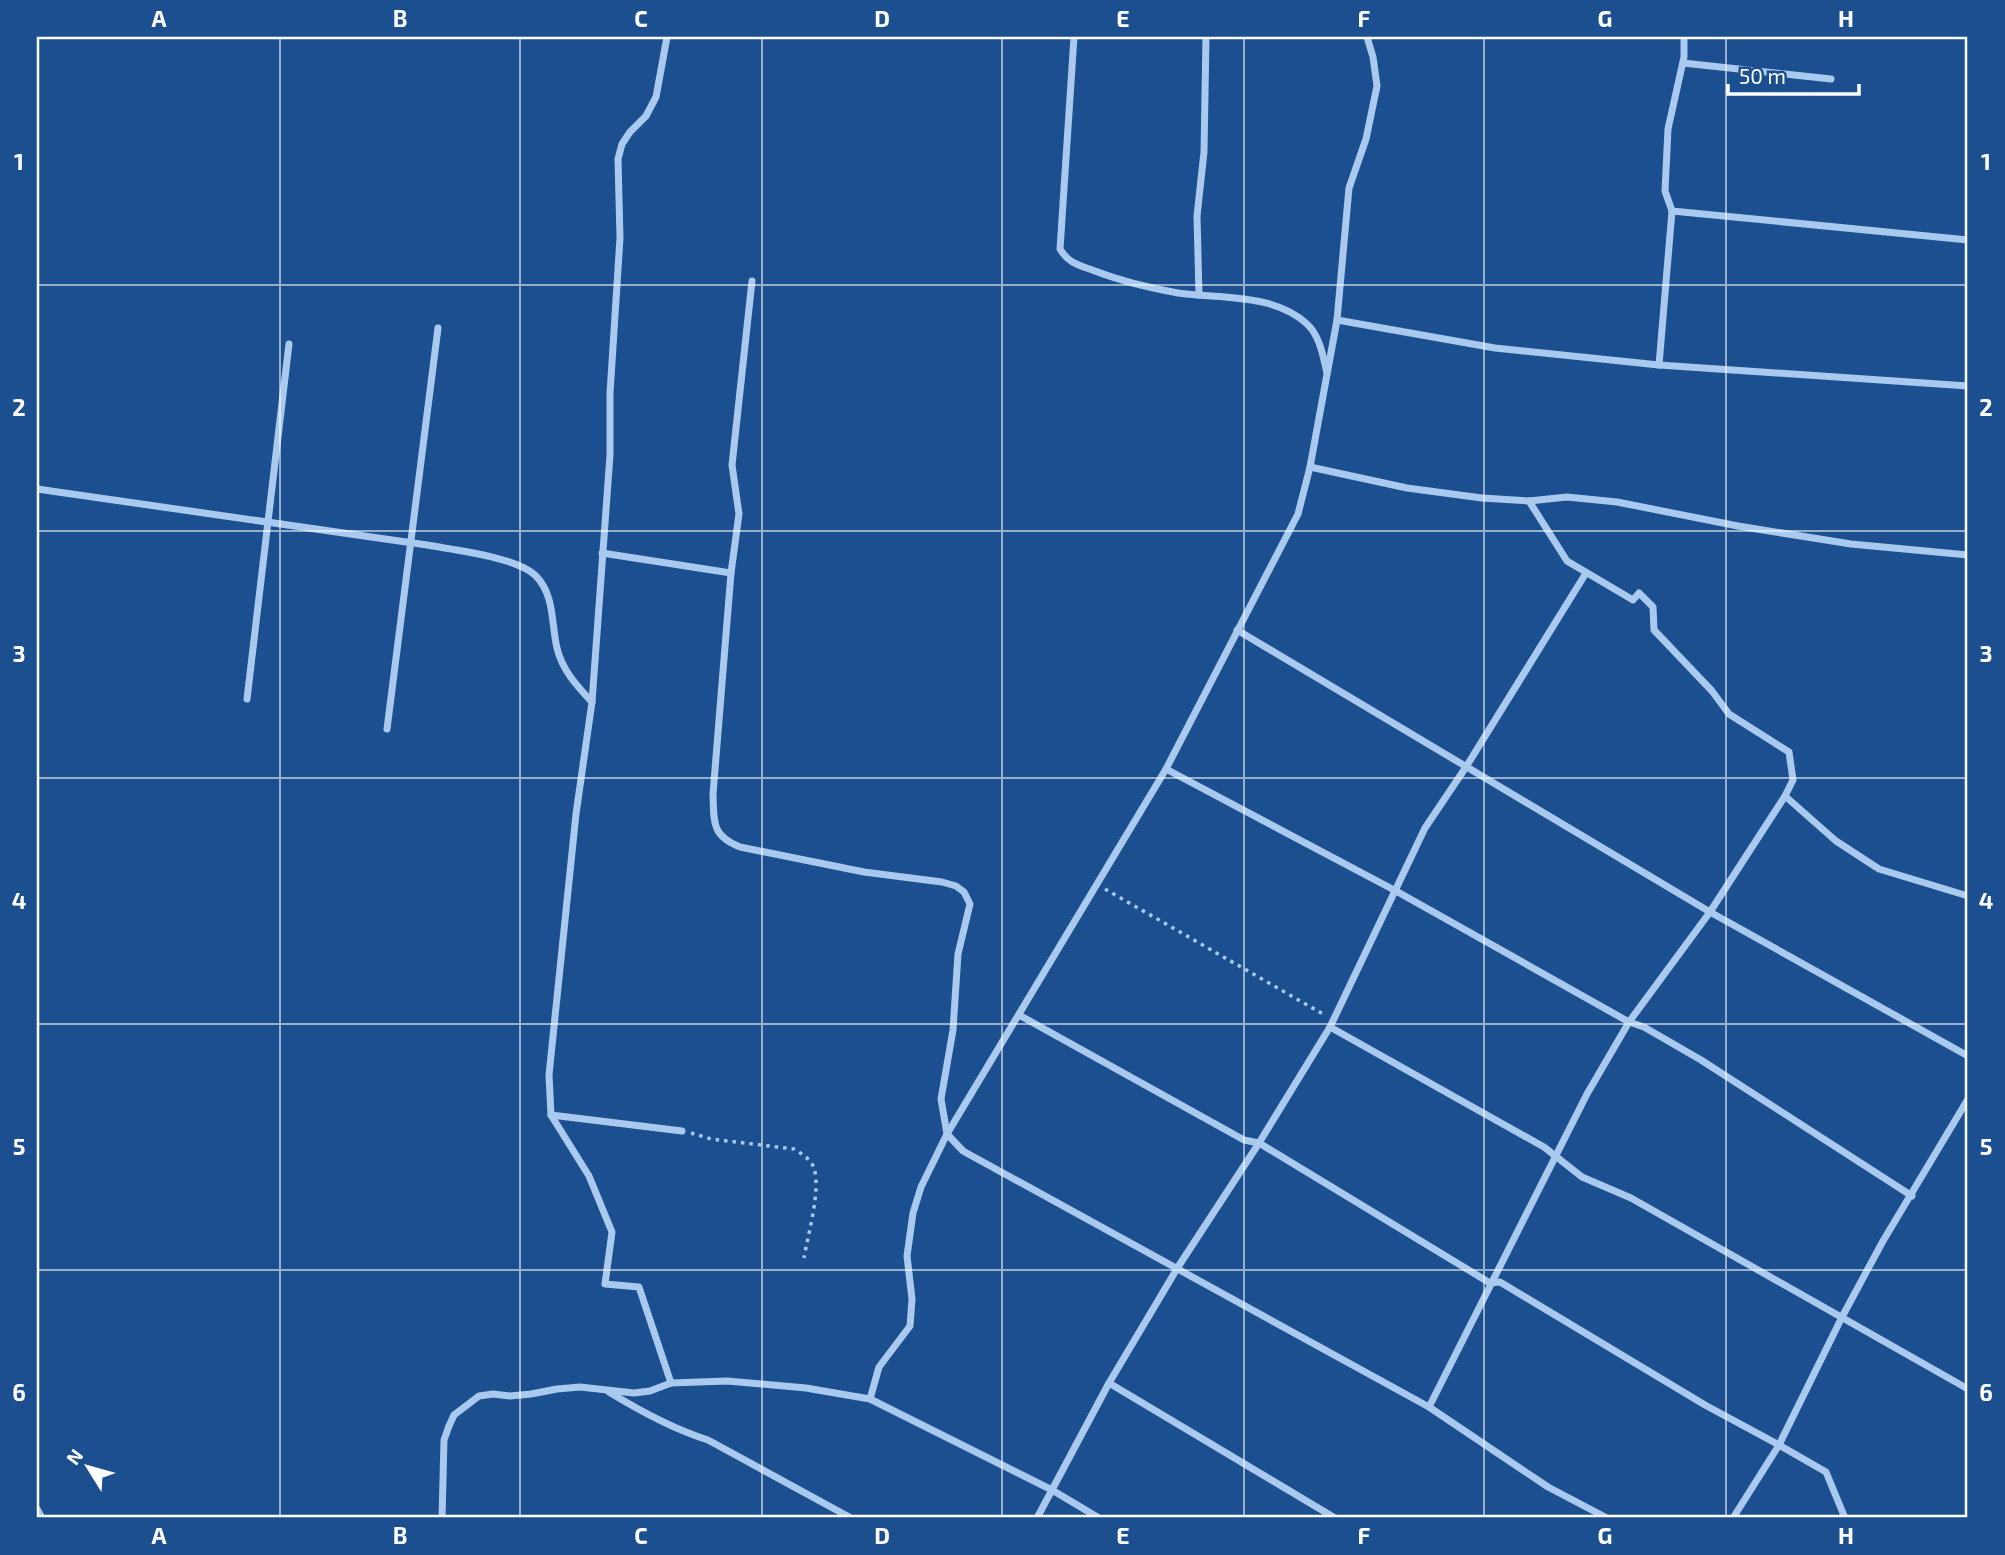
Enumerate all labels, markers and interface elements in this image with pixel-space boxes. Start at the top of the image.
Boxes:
text: A [151,4,167,32]
text: B [393,4,407,32]
text: C [634,4,648,32]
text: D [874,4,890,32]
text: E [1116,4,1130,32]
text: F [1358,4,1371,32]
text: G [1598,4,1612,32]
text: H [1838,4,1854,32]
scale bar [1728,52,1860,96]
text: 50 m [1739,63,1786,88]
text: 1 [14,147,24,175]
text: 1 [1981,147,1991,175]
text: 2 [12,393,26,421]
text: 2 [1979,393,1993,421]
text: 3 [12,639,26,667]
text: 3 [1979,639,1993,667]
text: 4 [12,886,26,914]
text: 4 [1979,886,1993,914]
text: 5 [13,1132,25,1160]
text: 5 [1980,1132,1992,1160]
text: 6 [12,1378,26,1406]
text: 6 [1979,1378,1993,1406]
north arrow [52,1432,122,1502]
text: N [61,1444,87,1469]
text: A [151,1521,167,1549]
text: B [393,1521,407,1549]
text: C [634,1521,648,1549]
text: D [874,1521,890,1549]
text: E [1116,1521,1130,1549]
text: F [1358,1521,1371,1549]
text: G [1598,1521,1612,1549]
text: H [1838,1521,1854,1549]

